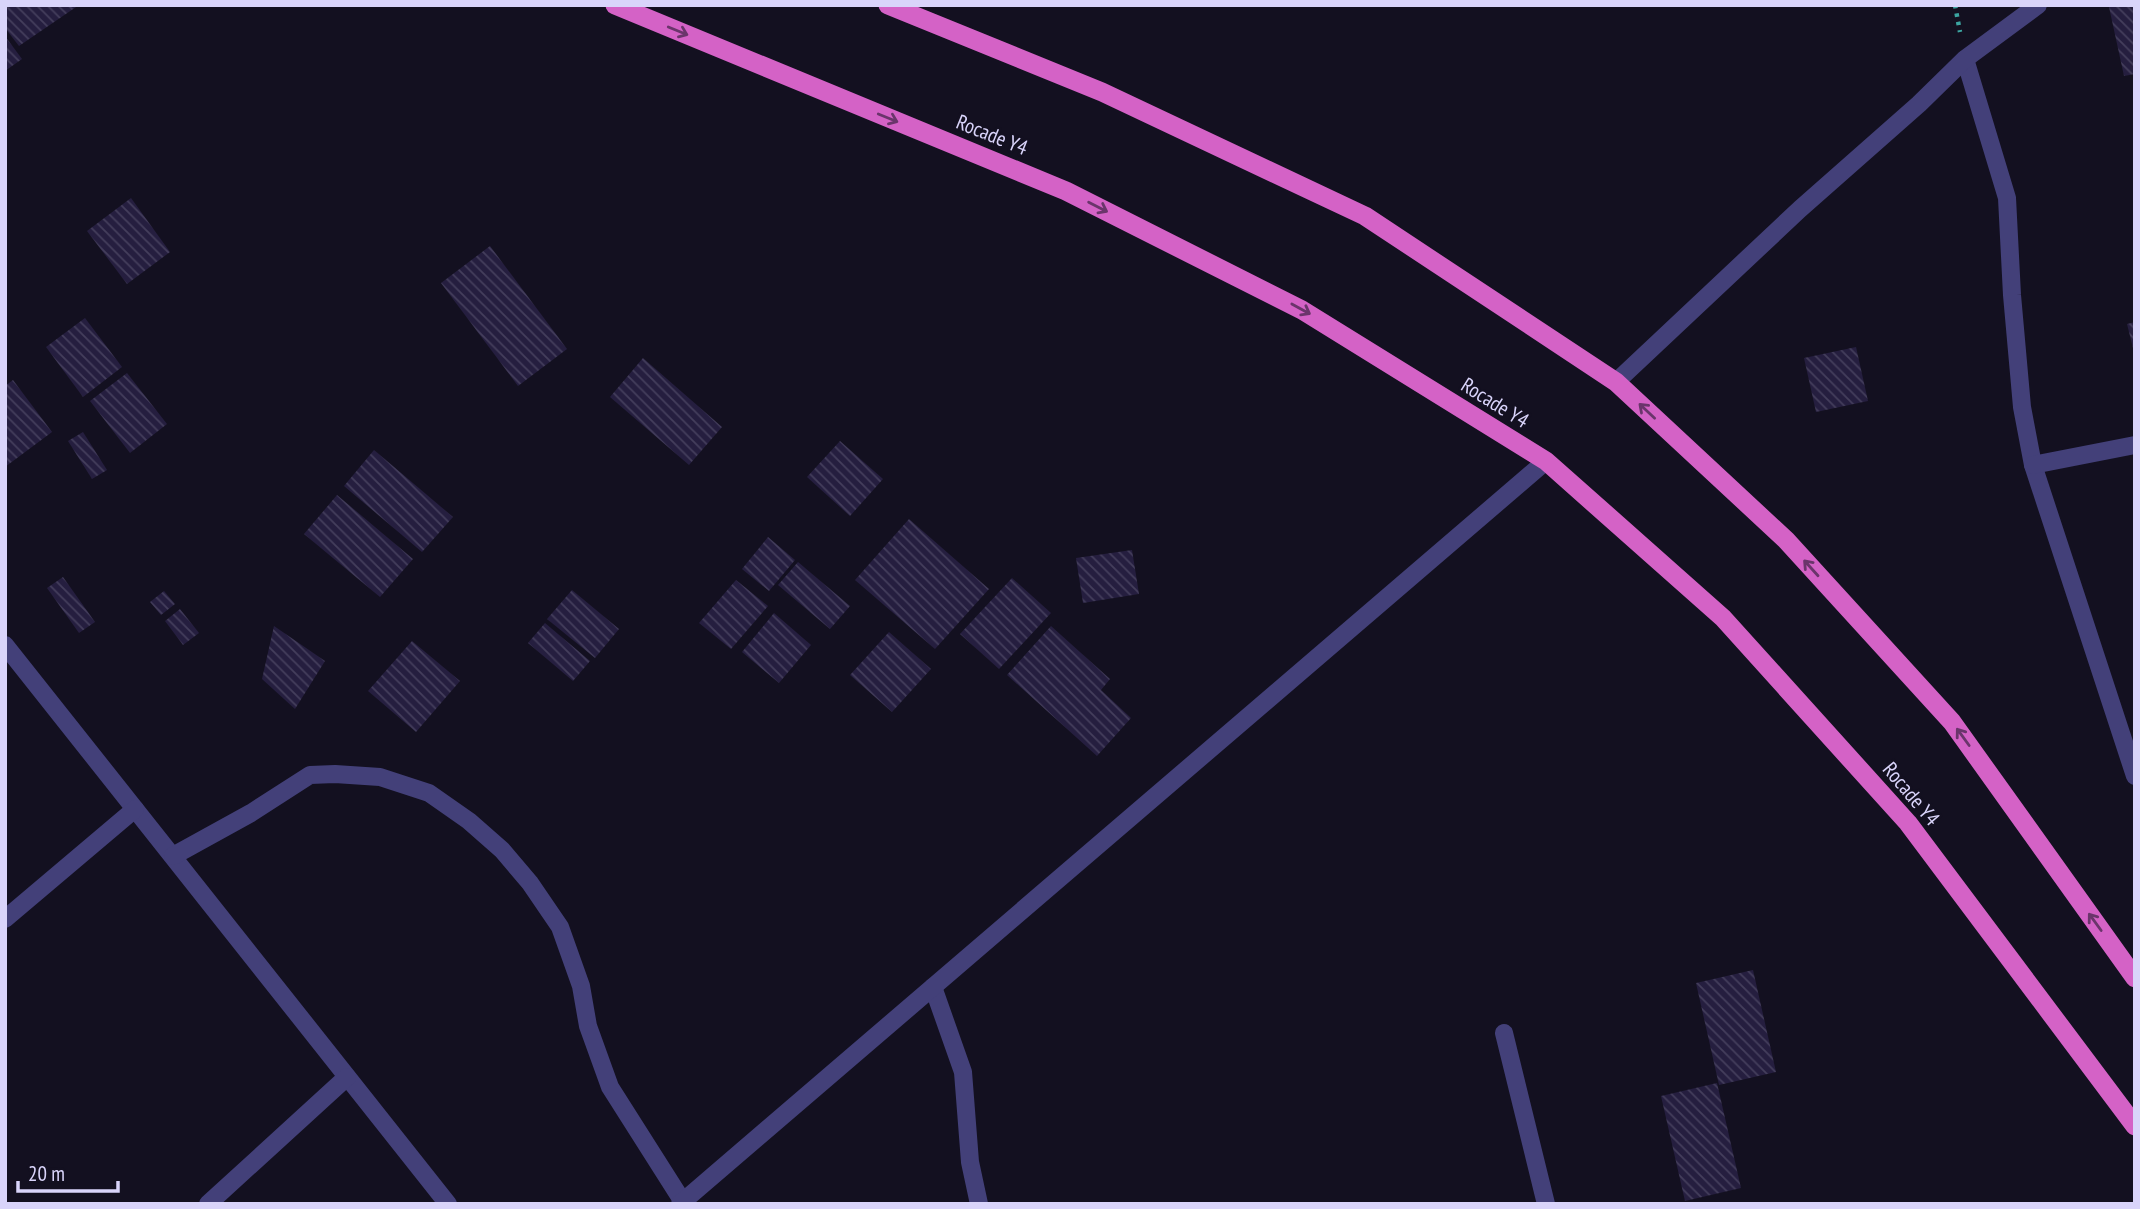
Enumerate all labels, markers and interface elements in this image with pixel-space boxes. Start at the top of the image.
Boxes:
one-way arrow [667,26,688,39]
street label: Rocade Y4 [952,108,1032,161]
one-way arrow [877,112,899,125]
one-way arrow [1087,200,1108,214]
one-way arrow [1290,302,1310,316]
street label: Rocade Y4 [1456,371,1535,434]
one-way arrow [1639,402,1656,419]
one-way arrow [1803,559,1819,577]
one-way arrow [1956,728,1970,747]
street label: Rocade Y4 [1877,756,1946,831]
one-way arrow [2088,913,2102,932]
scale bar [18,1150,117,1194]
text: 20 m [28,1160,65,1187]

